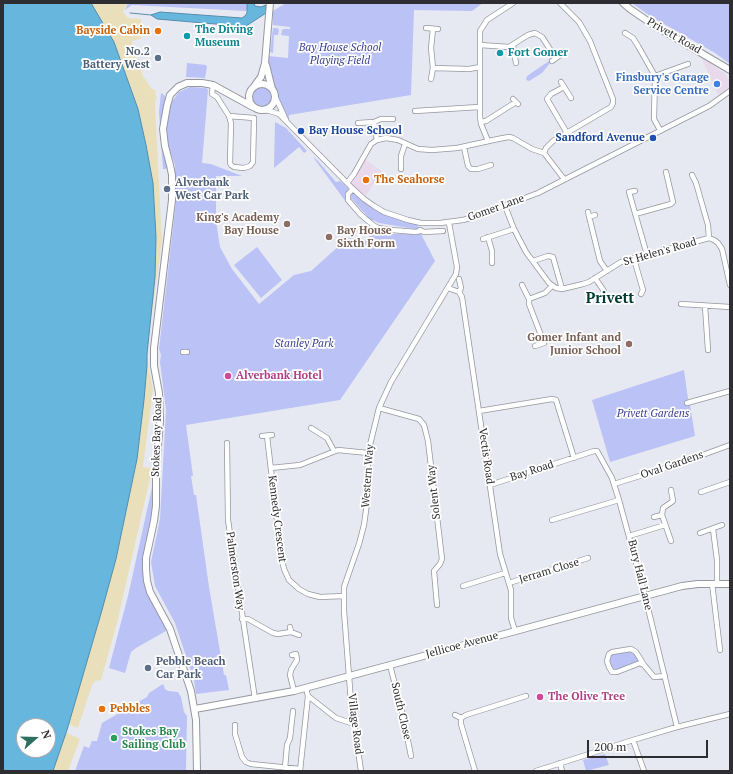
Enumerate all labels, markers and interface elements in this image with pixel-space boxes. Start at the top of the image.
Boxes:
street label: Privett Road [645,15,703,57]
place label: The Diving Museum [195,23,253,49]
place label: Bayside Cabin [76,24,150,38]
marker: Bayside Cabin [153,26,163,36]
marker: The Diving Museum [182,31,192,41]
park label: Bay House School Playing Field [299,41,381,67]
place label: No.2 Battery West [83,45,150,71]
place label: Fort Gomer [508,46,568,60]
marker: Fort Gomer [495,48,505,58]
marker: No.2 Battery West [153,53,163,63]
place label: Finsbury's Garage Service Centre [616,71,709,97]
marker: Finsbury's Garage Service Centre [712,79,722,89]
place label: Bay House School [309,124,402,138]
marker: Bay House School [296,126,306,136]
place label: Sandford Avenue [556,131,645,145]
marker: Sandford Avenue [648,133,658,143]
place label: The Seahorse [374,173,445,187]
marker: The Seahorse [361,175,371,185]
place label: Alverbank West Car Park [175,176,249,202]
marker: Alverbank West Car Park [162,184,172,194]
street label: Gomer Lane [466,192,526,224]
place label: King's Academy Bay House [196,211,279,237]
marker: King's Academy Bay House [282,219,292,229]
place label: Bay House Sixth Form [337,224,395,250]
marker: Bay House Sixth Form [324,232,334,242]
street label: St Helen's Road [622,235,698,269]
district label: Privett [586,290,634,308]
place label: Gomer Infant and Junior School [527,331,621,357]
park label: Stanley Park [275,337,333,351]
marker: Gomer Infant and Junior School [624,339,634,349]
place label: Alverbank Hotel [236,369,322,383]
marker: Alverbank Hotel [223,371,233,381]
street label: Stokes Bay Road [149,397,165,477]
park label: Privett Gardens [617,407,689,421]
street label: Vectis Road [476,427,496,485]
street label: Western Way [359,444,377,508]
street label: Oval Gardens [639,448,705,482]
street label: Bay Road [509,458,555,484]
street label: Solent Way [425,464,443,520]
street label: Kennedy Crescent [265,475,289,563]
street label: Palmerston Way [223,531,247,611]
street label: Bury Hall Lane [625,538,655,612]
street label: Jerram Close [517,556,581,586]
street label: Jellicoe Avenue [424,629,500,661]
place label: Pebble Beach Car Park [156,655,226,681]
marker: Pebble Beach Car Park [143,663,153,673]
street label: South Close [388,681,414,741]
place label: The Olive Tree [548,690,625,704]
marker: The Olive Tree [535,692,545,702]
street label: Village Road [345,693,365,755]
place label: Pebbles [110,702,150,716]
marker: Pebbles [97,704,107,714]
north arrow [16,718,56,758]
place label: Stokes Bay Sailing Club [122,725,186,751]
text: N [38,728,54,741]
scale bar [589,732,710,758]
marker: Stokes Bay Sailing Club [109,733,119,743]
text: 200 m [594,739,626,754]

